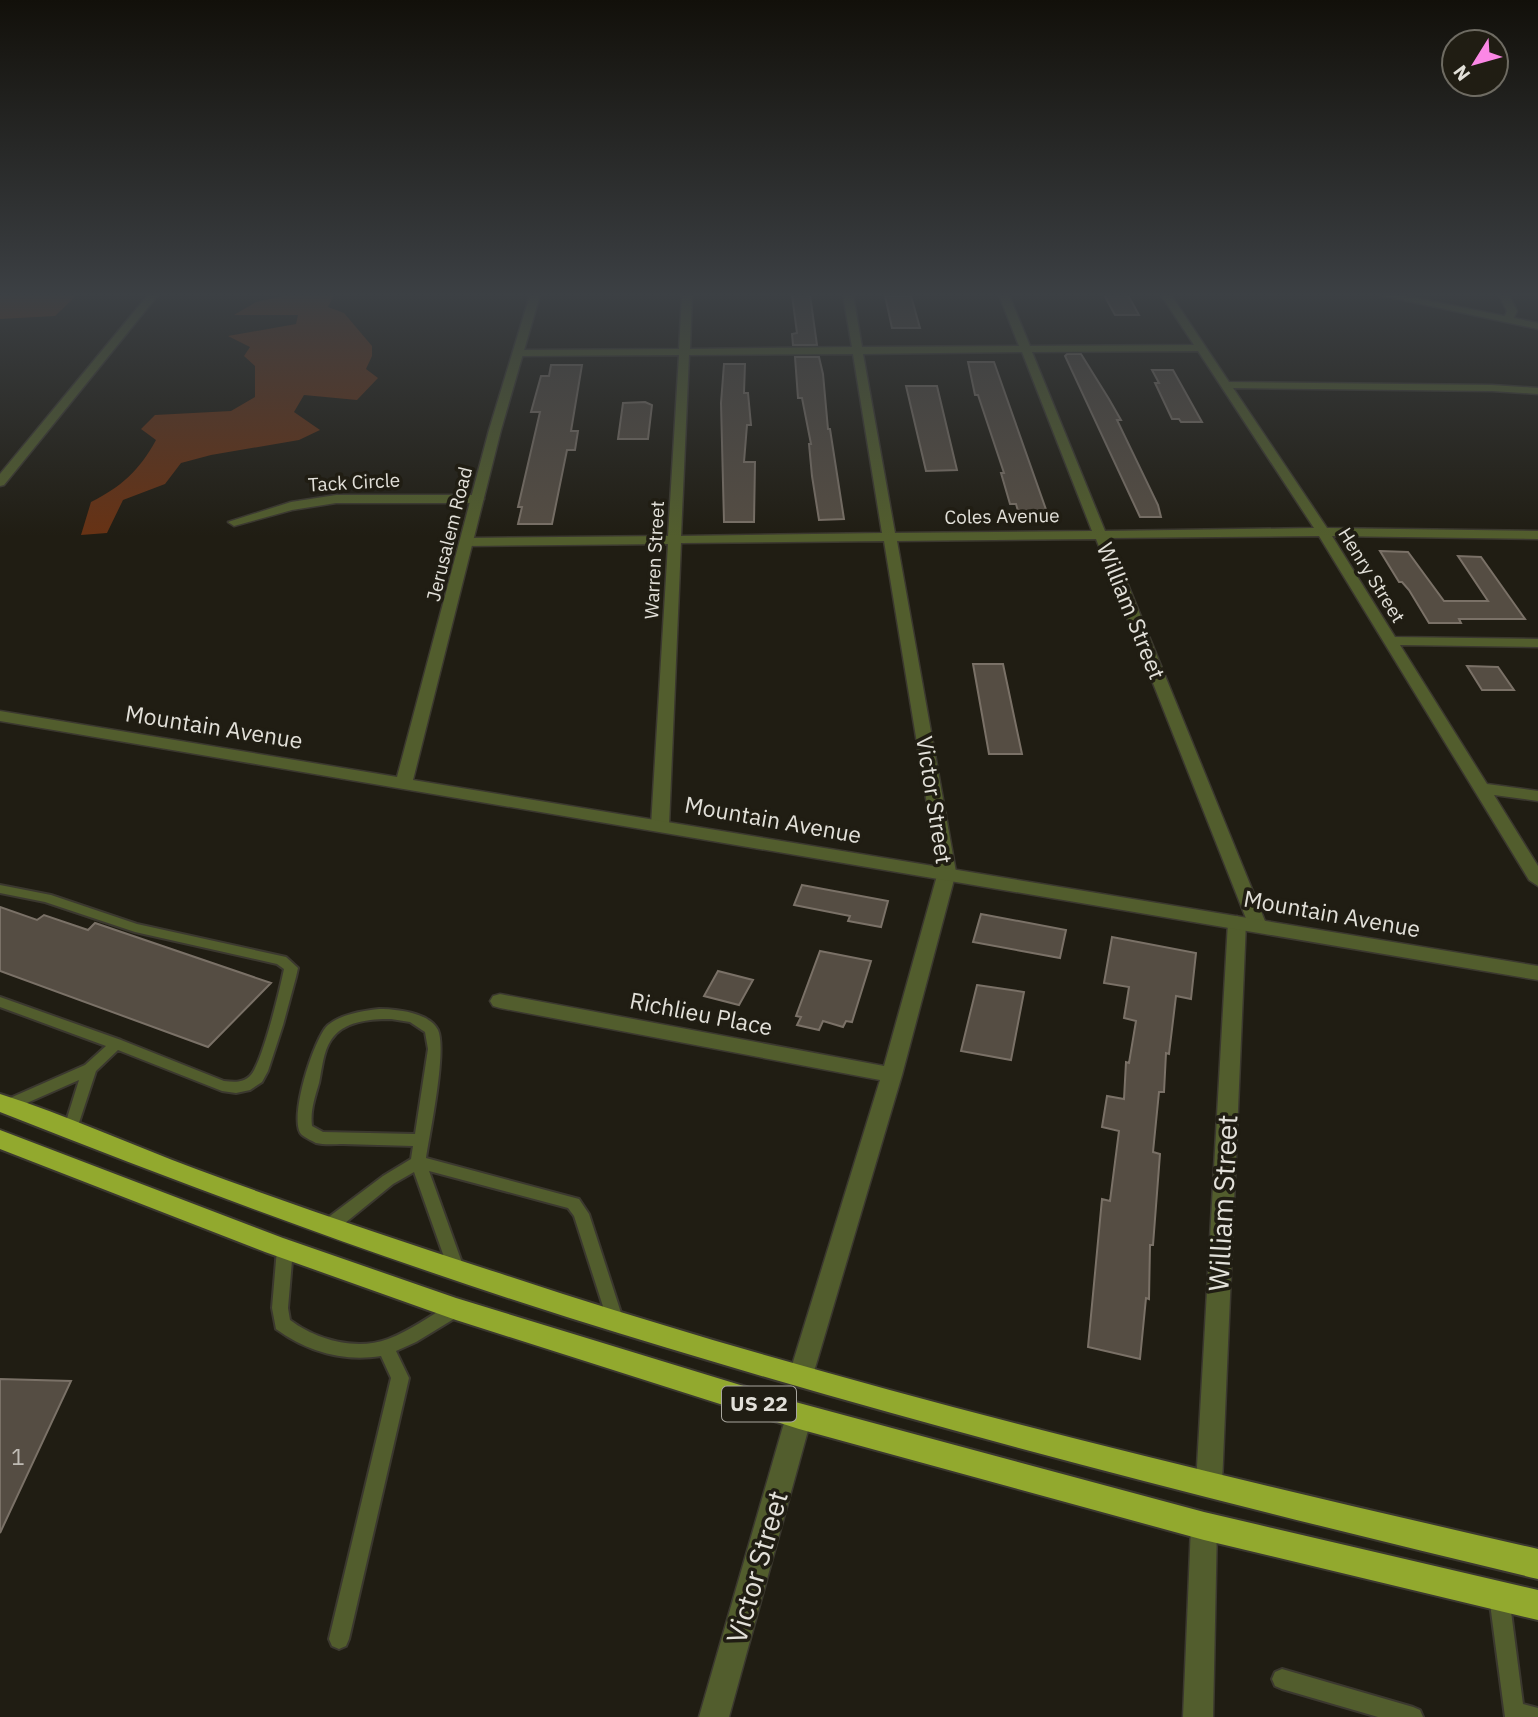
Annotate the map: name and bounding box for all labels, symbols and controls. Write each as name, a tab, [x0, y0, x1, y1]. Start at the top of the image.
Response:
north arrow	[1440, 28, 1510, 98]
text: N	[1448, 61, 1475, 86]
street label: Jerusalem Road	[421, 464, 477, 604]
street label: Tack Circle	[307, 468, 401, 496]
street label: Warren Street	[639, 500, 669, 620]
street label: Coles Avenue	[944, 503, 1060, 529]
street label: Henry Street	[1333, 523, 1411, 627]
street label: William Street	[1091, 538, 1173, 684]
street label: Mountain Avenue	[123, 697, 305, 755]
street label: Victor Street	[910, 734, 960, 866]
street label: Mountain Avenue	[682, 789, 864, 849]
street label: Mountain Avenue	[1241, 883, 1423, 943]
street label: Richlieu Place	[627, 984, 775, 1042]
street label: William Street	[1199, 1114, 1246, 1292]
road number: US 22	[722, 1386, 796, 1422]
house number: 1	[11, 1441, 25, 1471]
street label: Victor Street	[717, 1486, 796, 1648]

